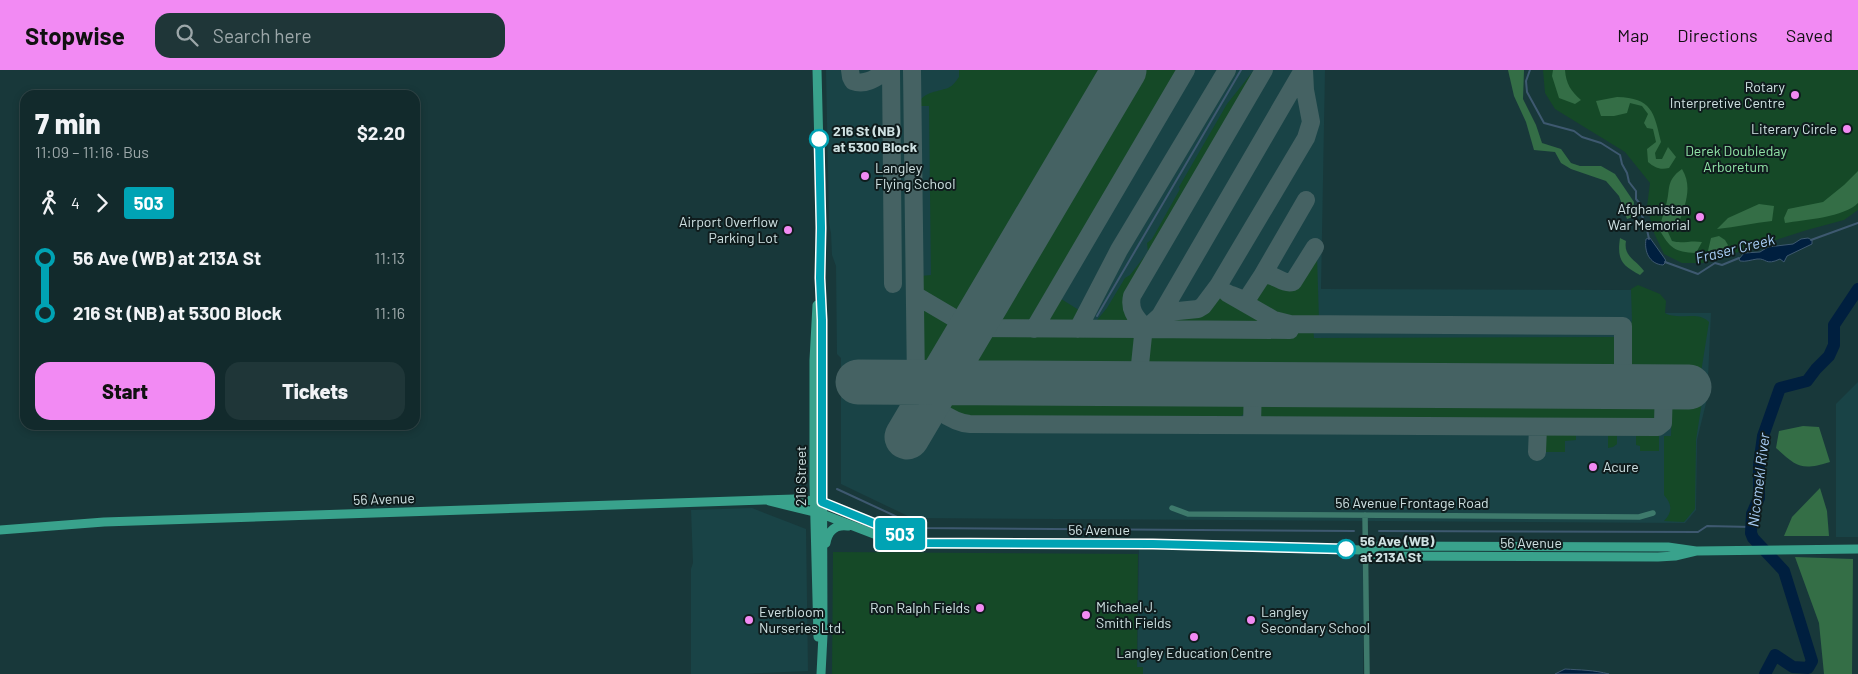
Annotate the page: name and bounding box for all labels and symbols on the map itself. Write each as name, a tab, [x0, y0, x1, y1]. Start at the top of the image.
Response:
place label: Rotary Interpretive Centre	[1670, 78, 1786, 111]
marker: Rotary Interpretive Centre	[1789, 89, 1801, 101]
place label: Literary Circle	[1751, 120, 1837, 137]
place label: 216 St (NB) at 5300 Block	[833, 122, 918, 155]
marker: Literary Circle	[1841, 123, 1853, 135]
marker: 216 St (NB) at 5300 Block	[809, 129, 829, 149]
park label: Derek Doubleday Arboretum	[1685, 142, 1787, 175]
place label: Langley Flying School	[875, 159, 955, 192]
marker: Langley Flying School	[859, 170, 871, 182]
place label: Afghanistan War Memorial	[1608, 200, 1690, 233]
marker: Afghanistan War Memorial	[1694, 211, 1706, 223]
place label: Airport Overflow Parking Lot	[679, 213, 778, 246]
marker: Airport Overflow Parking Lot	[782, 224, 794, 236]
water label: Fraser Creek	[1693, 229, 1777, 267]
water label: Nicomekl River	[1743, 431, 1773, 528]
street label: 216 Street	[792, 446, 809, 506]
place label: Acure	[1603, 458, 1639, 475]
marker: Acure	[1587, 461, 1599, 473]
street label: 56 Avenue	[353, 489, 415, 508]
street label: 56 Avenue Frontage Road	[1335, 494, 1489, 511]
line badge: 503	[871, 518, 929, 550]
street label: 56 Avenue	[1068, 521, 1130, 538]
place label: 56 Ave (WB) at 213A St	[1360, 532, 1435, 565]
street label: 56 Avenue	[1500, 534, 1562, 551]
marker: 56 Ave (WB) at 213A St	[1336, 539, 1356, 559]
place label: Michael J. Smith Fields	[1096, 598, 1172, 631]
place label: Ron Ralph Fields	[870, 599, 970, 616]
marker: Ron Ralph Fields	[974, 602, 986, 614]
place label: Everbloom Nurseries Ltd.	[759, 603, 845, 636]
place label: Langley Secondary School	[1261, 603, 1370, 636]
marker: Michael J. Smith Fields	[1080, 609, 1092, 621]
marker: Everbloom Nurseries Ltd.	[743, 614, 755, 626]
marker: Langley Secondary School	[1245, 614, 1257, 626]
marker: Langley Education Centre	[1188, 631, 1200, 643]
place label: Langley Education Centre	[1116, 644, 1272, 661]

